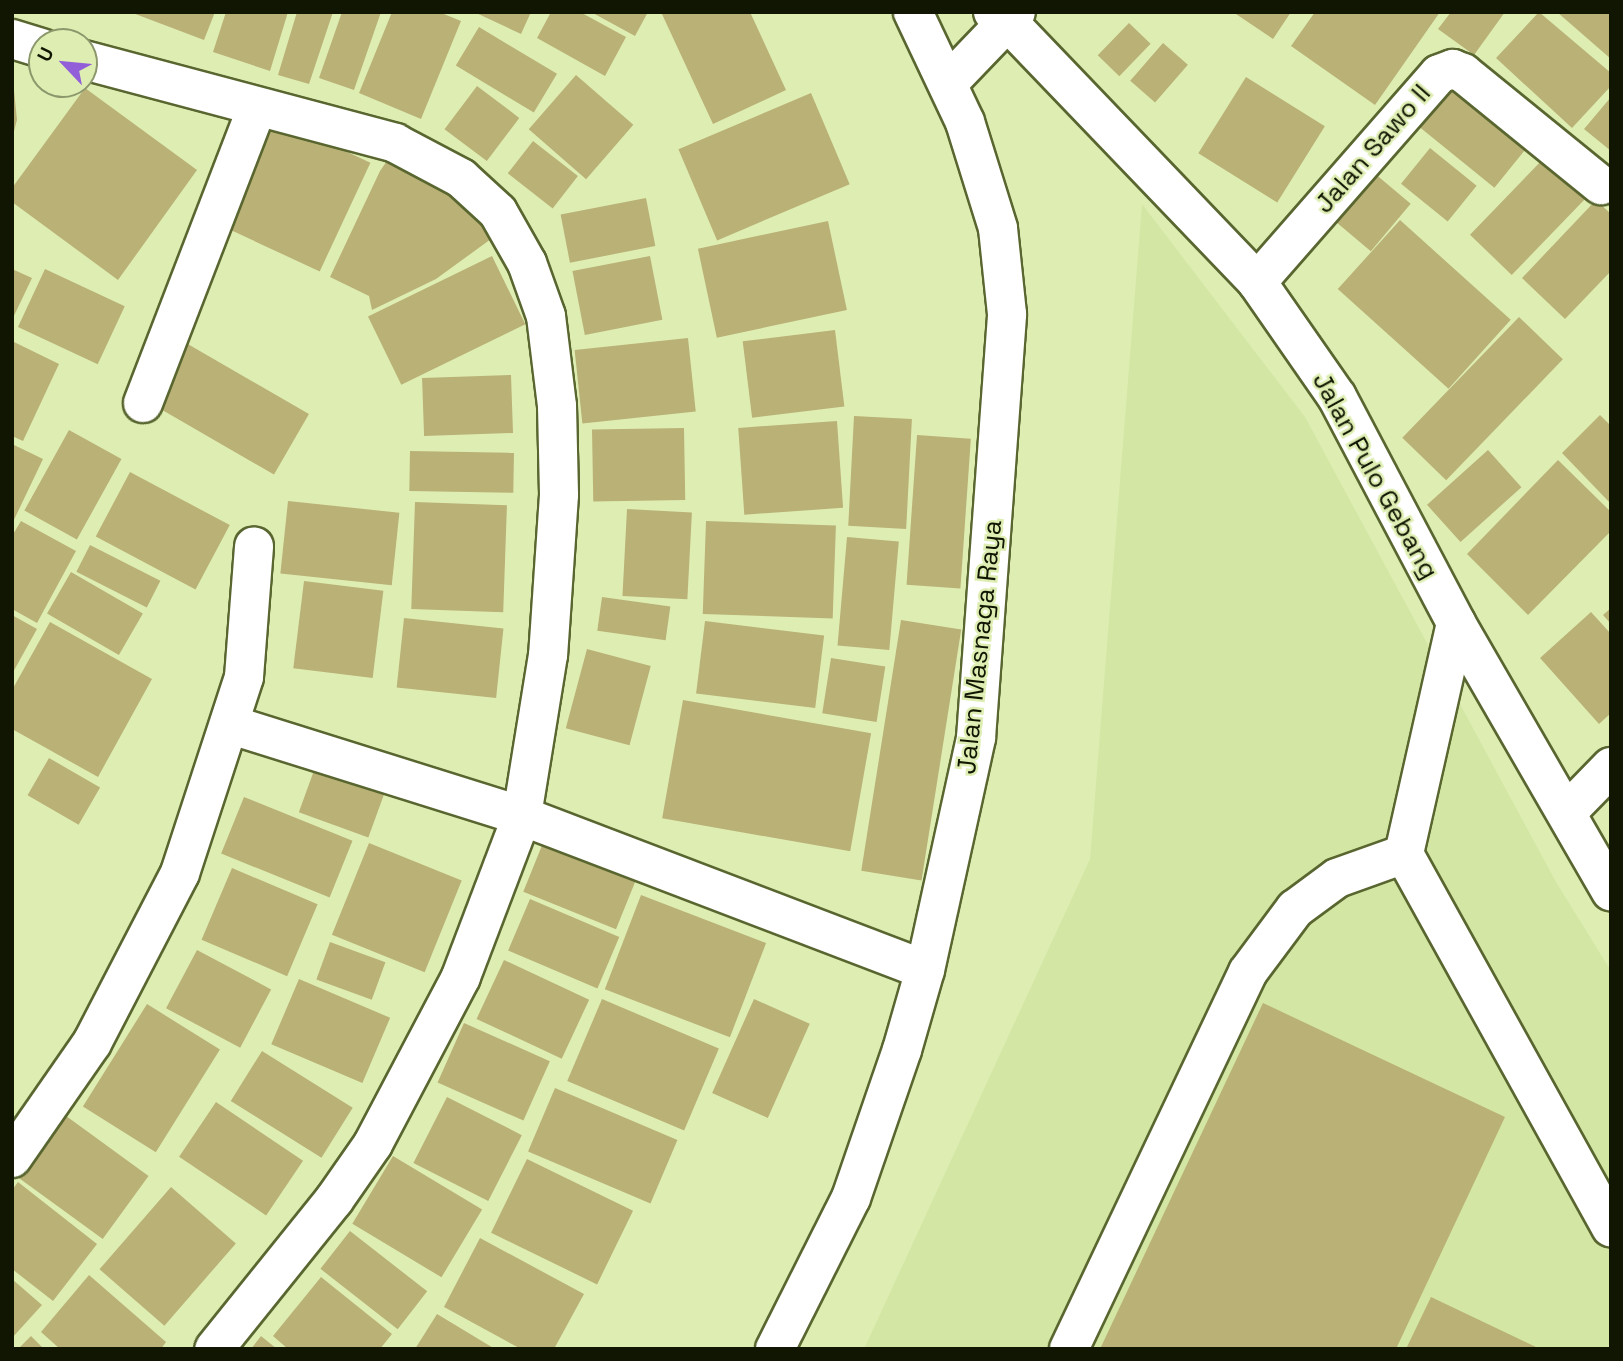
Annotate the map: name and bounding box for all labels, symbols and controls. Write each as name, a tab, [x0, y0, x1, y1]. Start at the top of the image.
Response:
north arrow	[28, 28, 98, 98]
text: U	[31, 43, 60, 66]
street label: Jalan Sawo II	[1309, 78, 1437, 220]
street label: Jalan Pulo Gebang	[1305, 367, 1445, 585]
street label: Jalan Masnaga Raya	[951, 518, 1009, 776]

